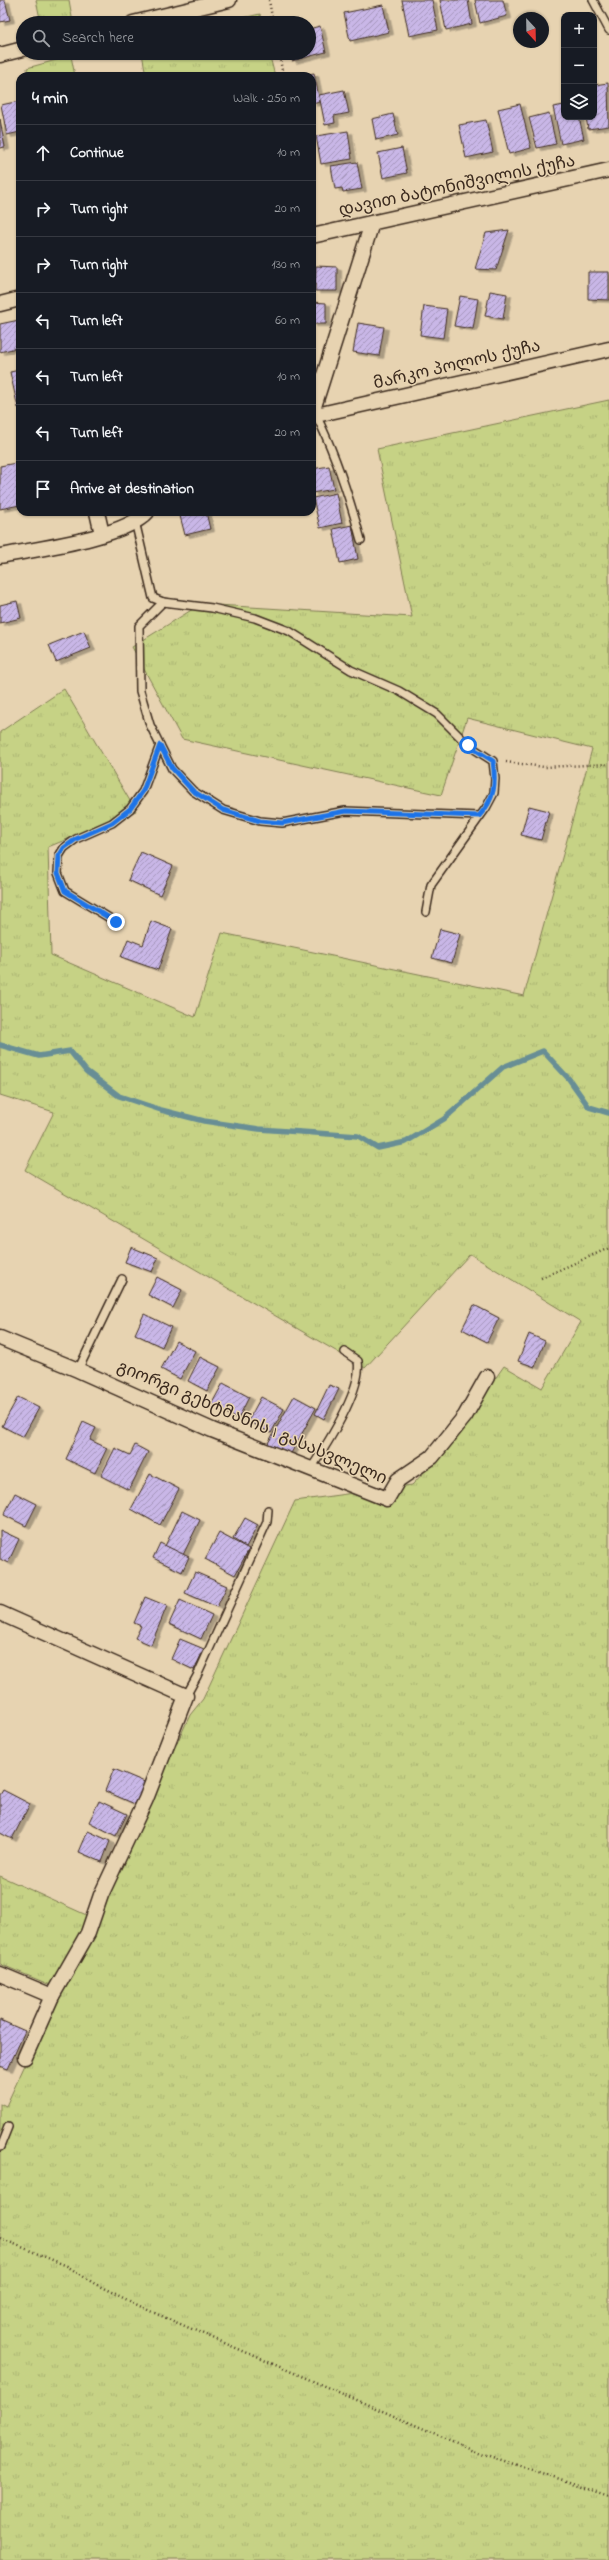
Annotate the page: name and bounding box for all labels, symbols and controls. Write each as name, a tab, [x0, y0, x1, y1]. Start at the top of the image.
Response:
north arrow	[513, 12, 549, 48]
map controls	[561, 12, 597, 120]
button: +	[561, 12, 597, 48]
search box	[16, 16, 316, 60]
icon: search	[30, 27, 52, 49]
text: Search here	[62, 27, 134, 49]
button: −	[561, 48, 597, 84]
button: layers	[561, 84, 597, 120]
text: 4 min	[32, 86, 68, 111]
text: Walk · 250 m	[233, 89, 300, 108]
icon: ahead	[32, 142, 54, 164]
text: Continue	[70, 142, 124, 164]
text: 10 m	[277, 143, 300, 162]
street label: დავით ბატონიშვილის ქუჩა	[337, 149, 577, 223]
icon: right	[32, 198, 54, 220]
text: Turn right	[70, 198, 128, 220]
text: 20 m	[275, 199, 300, 218]
icon: right	[32, 254, 54, 276]
text: Turn right	[70, 254, 128, 276]
text: 130 m	[272, 255, 300, 274]
icon: left	[32, 310, 54, 332]
text: Turn left	[70, 310, 123, 332]
text: 60 m	[275, 311, 300, 330]
street label: მარკო პოლოს ქუჩა	[371, 334, 543, 396]
icon: left	[32, 366, 54, 388]
text: Turn left	[70, 366, 123, 388]
text: 10 m	[277, 367, 300, 386]
icon: left	[32, 422, 54, 444]
text: Turn left	[70, 422, 123, 444]
text: 20 m	[275, 423, 300, 442]
icon: arrive	[32, 478, 54, 500]
text: Arrive at destination	[70, 478, 194, 500]
route start	[459, 736, 477, 754]
route end	[107, 913, 125, 931]
street label: გიორგი გეხტმანის I გასასვლელი	[113, 1355, 391, 1491]

